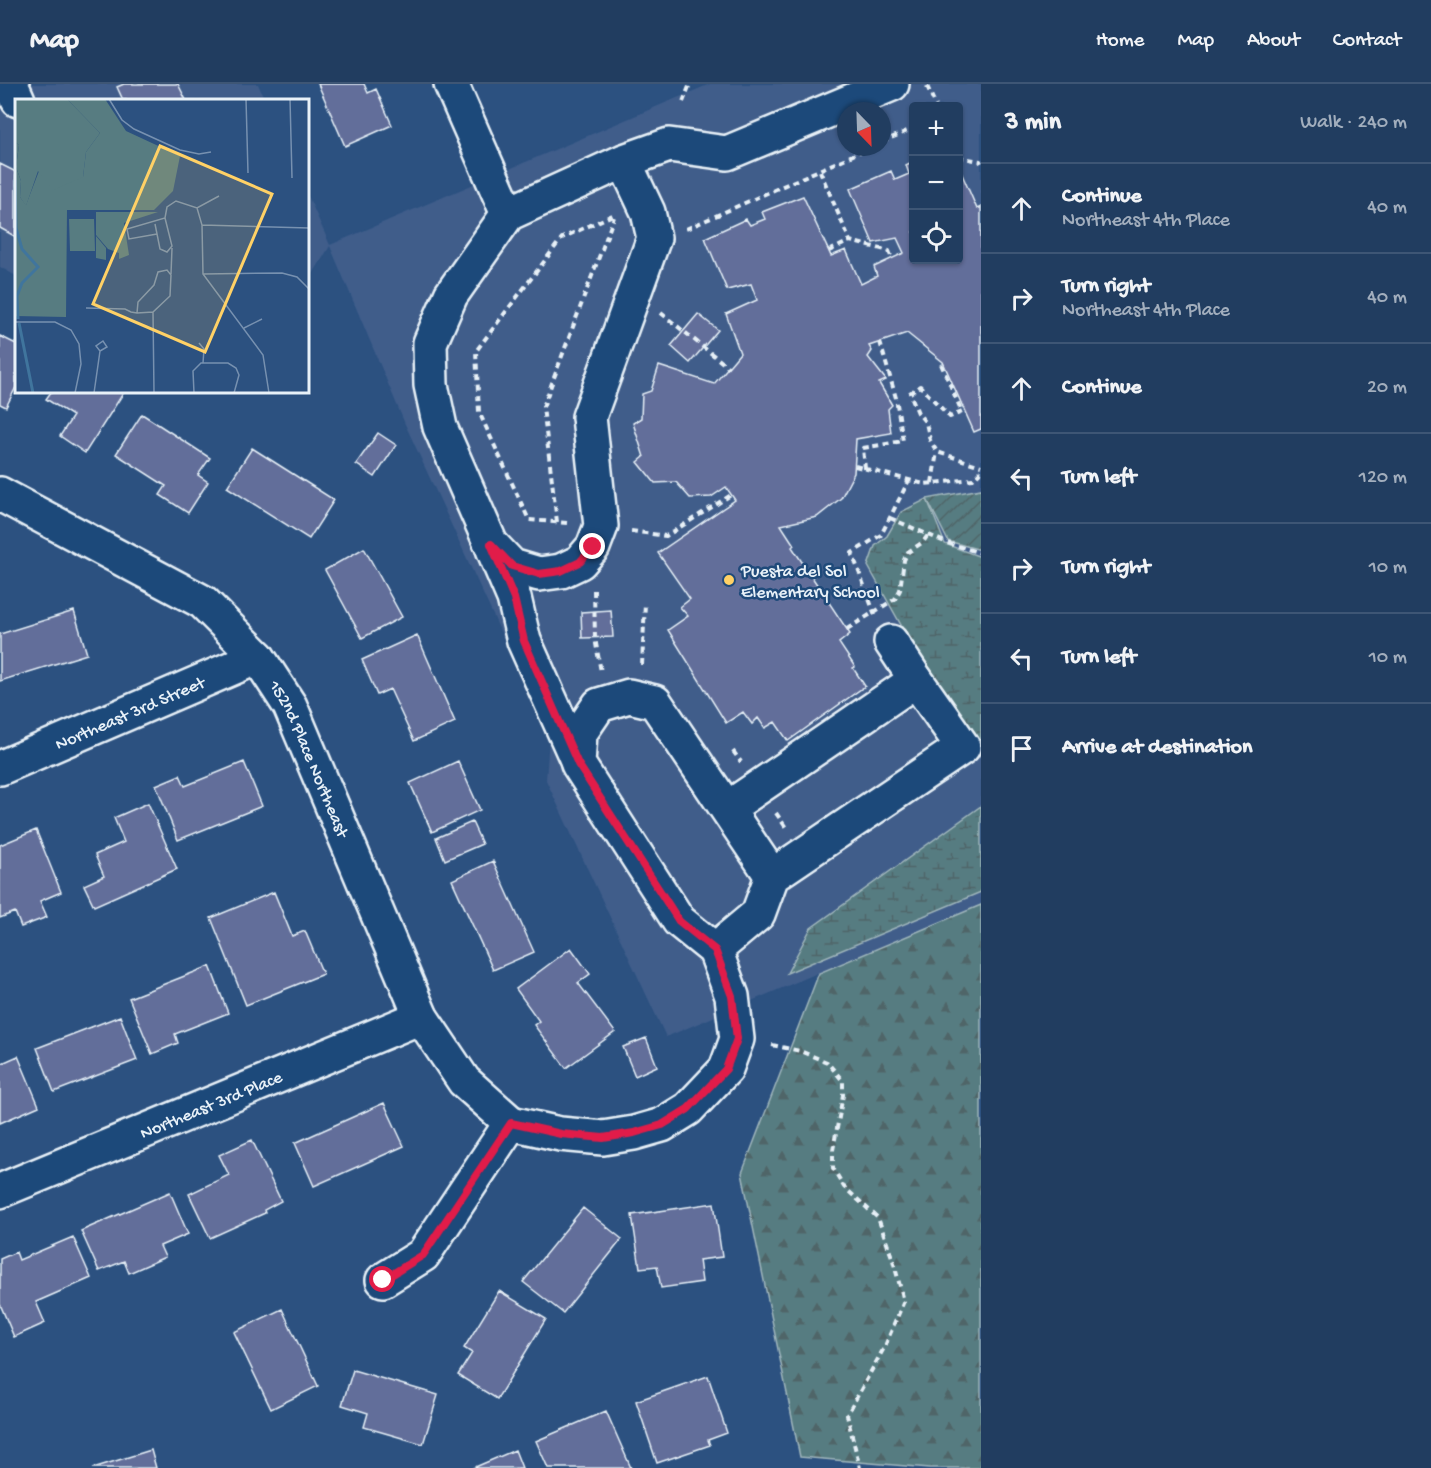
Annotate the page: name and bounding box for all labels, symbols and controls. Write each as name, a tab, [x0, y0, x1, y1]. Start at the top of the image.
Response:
text: Map	[30, 25, 79, 58]
text: Home	[1096, 29, 1144, 54]
text: Map	[1177, 29, 1214, 54]
text: About	[1247, 29, 1300, 54]
text: Contact	[1333, 29, 1401, 54]
inset map	[15, 99, 309, 393]
north arrow	[837, 102, 891, 156]
map controls	[909, 102, 963, 264]
button: +	[909, 102, 963, 156]
text: 3 min	[1005, 108, 1061, 139]
text: Walk · 240 m	[1300, 112, 1407, 135]
button: −	[909, 156, 963, 210]
text: Continue	[1062, 184, 1142, 210]
icon: ahead	[1005, 192, 1038, 225]
text: 40 m	[1367, 197, 1407, 220]
button: locate	[909, 210, 963, 264]
text: Northeast 4th Place	[1062, 210, 1230, 233]
text: Turn right	[1062, 274, 1150, 300]
icon: right	[1005, 282, 1038, 315]
text: 40 m	[1367, 287, 1407, 310]
text: Northeast 4th Place	[1062, 300, 1230, 323]
icon: ahead	[1005, 372, 1038, 405]
text: Continue	[1062, 375, 1142, 401]
text: 20 m	[1367, 377, 1407, 400]
icon: left	[1005, 462, 1038, 495]
text: Turn left	[1062, 465, 1136, 491]
text: 120 m	[1359, 467, 1407, 490]
route end	[579, 533, 605, 559]
icon: right	[1005, 552, 1038, 585]
text: Turn right	[1062, 555, 1150, 581]
text: 10 m	[1369, 557, 1407, 580]
place label: Puesta del Sol Elementary School	[740, 562, 880, 604]
marker: Puesta del Sol Elementary School	[722, 573, 736, 587]
icon: left	[1005, 642, 1038, 675]
text: Turn left	[1062, 645, 1136, 671]
text: 10 m	[1369, 647, 1407, 670]
street label: Northeast 3rd Street	[53, 673, 210, 756]
street label: 152nd Place Northeast	[262, 676, 353, 842]
icon: arrive	[1005, 732, 1038, 765]
text: Arrive at destination	[1062, 735, 1252, 761]
street label: Northeast 3rd Place	[137, 1067, 287, 1145]
route start	[369, 1266, 395, 1292]

